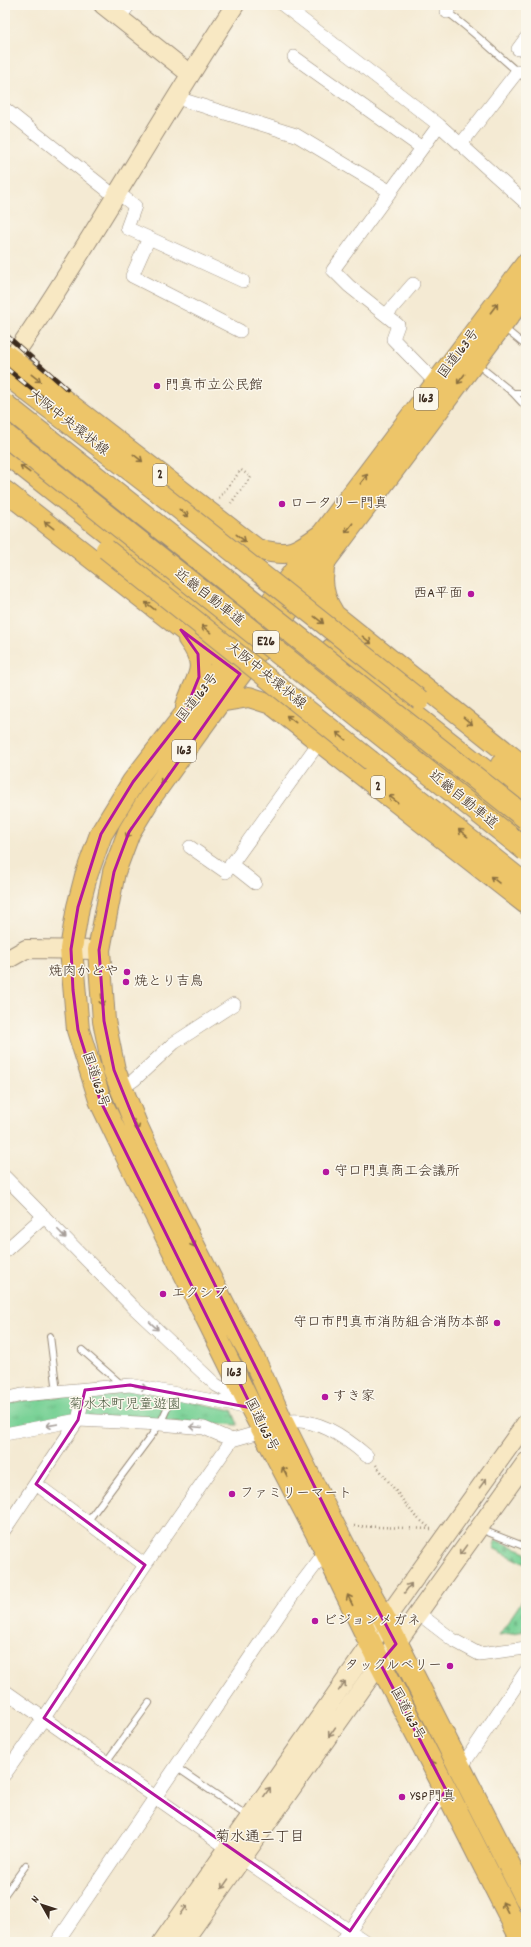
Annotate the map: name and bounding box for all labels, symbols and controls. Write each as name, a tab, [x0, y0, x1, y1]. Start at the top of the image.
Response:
one-way arrow	[489, 303, 498, 314]
street label: 国道163号	[434, 325, 484, 383]
one-way arrow	[30, 374, 41, 382]
one-way arrow	[456, 374, 465, 385]
place label: 門真市立公民館	[165, 376, 263, 396]
marker: 門真市立公民館	[152, 381, 162, 391]
street label: 大阪中央環状線	[23, 385, 113, 461]
road number: 163	[414, 388, 438, 410]
one-way arrow	[133, 454, 144, 462]
one-way arrow	[20, 464, 31, 473]
road number: 2	[153, 464, 167, 486]
one-way arrow	[360, 473, 369, 484]
place label: ロータリー門真	[290, 494, 388, 514]
marker: ロータリー門真	[277, 499, 287, 509]
one-way arrow	[179, 509, 190, 517]
one-way arrow	[43, 521, 54, 530]
one-way arrow	[344, 522, 353, 533]
one-way arrow	[235, 534, 246, 542]
street label: 近畿自動車道	[170, 564, 248, 632]
place label: 西A平面	[413, 584, 463, 604]
marker: 西A平面	[466, 589, 476, 599]
one-way arrow	[145, 602, 156, 610]
one-way arrow	[314, 615, 324, 624]
one-way arrow	[201, 625, 212, 633]
road number: E26	[253, 631, 279, 653]
one-way arrow	[361, 636, 372, 644]
street label: 大阪中央環状線	[222, 637, 310, 715]
street label: 国道163号	[172, 669, 224, 727]
one-way arrow	[286, 715, 297, 723]
one-way arrow	[463, 717, 474, 726]
one-way arrow	[335, 732, 346, 741]
road number: 163	[172, 740, 196, 762]
street label: 近畿自動車道	[424, 766, 502, 834]
one-way arrow	[160, 773, 168, 784]
road number: 2	[371, 776, 385, 798]
one-way arrow	[388, 795, 399, 804]
one-way arrow	[125, 826, 132, 838]
one-way arrow	[457, 829, 468, 838]
one-way arrow	[490, 876, 501, 884]
place label: 焼肉かどや	[48, 962, 119, 982]
marker: 焼肉かどや	[122, 967, 132, 977]
place label: 焼とり吉鳥	[134, 972, 204, 992]
marker: 焼とり吉鳥	[121, 977, 131, 987]
one-way arrow	[98, 993, 105, 1006]
street label: 国道163号	[76, 1049, 114, 1111]
one-way arrow	[133, 1118, 140, 1130]
place label: 守口門真商工会議所	[334, 1162, 460, 1182]
marker: 守口門真商工会議所	[321, 1167, 331, 1177]
one-way arrow	[57, 1229, 67, 1239]
one-way arrow	[189, 1236, 196, 1248]
place label: エクシブ	[171, 1284, 227, 1304]
marker: エクシブ	[158, 1289, 168, 1299]
place label: 守口市門真市消防組合消防本部	[293, 1313, 489, 1333]
marker: 守口市門真市消防組合消防本部	[492, 1318, 502, 1328]
one-way arrow	[148, 1322, 159, 1331]
road number: 163	[222, 1362, 246, 1384]
one-way arrow	[134, 1383, 147, 1391]
place label: すき家	[333, 1387, 375, 1407]
marker: すき家	[320, 1392, 330, 1402]
park label: 菊水本町児童遊園	[69, 1395, 181, 1415]
street label: 国道163号	[239, 1395, 283, 1455]
one-way arrow	[46, 1421, 59, 1429]
one-way arrow	[190, 1423, 203, 1430]
one-way arrow	[281, 1466, 288, 1478]
one-way arrow	[479, 1477, 487, 1488]
place label: ファミリーマート	[240, 1484, 352, 1504]
marker: ファミリーマート	[227, 1489, 237, 1499]
one-way arrow	[459, 1544, 467, 1555]
one-way arrow	[404, 1583, 412, 1594]
one-way arrow	[346, 1594, 353, 1606]
place label: ビジョンメガネ	[323, 1611, 421, 1631]
marker: ビジョンメガネ	[310, 1616, 320, 1626]
place label: タックルベリー	[345, 1656, 442, 1676]
marker: タックルベリー	[445, 1661, 455, 1671]
one-way arrow	[338, 1680, 346, 1691]
street label: 国道163号	[385, 1684, 429, 1744]
one-way arrow	[328, 1726, 336, 1737]
one-way arrow	[430, 1760, 437, 1772]
one-way arrow	[263, 1787, 271, 1798]
place label: YSP門真	[410, 1787, 456, 1807]
marker: YSP門真	[397, 1792, 407, 1802]
district label: 菊水通二丁目	[215, 1827, 305, 1849]
one-way arrow	[221, 1878, 229, 1889]
north arrow	[22, 1885, 62, 1925]
text: N	[28, 1892, 44, 1907]
one-way arrow	[501, 1901, 508, 1913]
one-way arrow	[180, 1905, 188, 1916]

